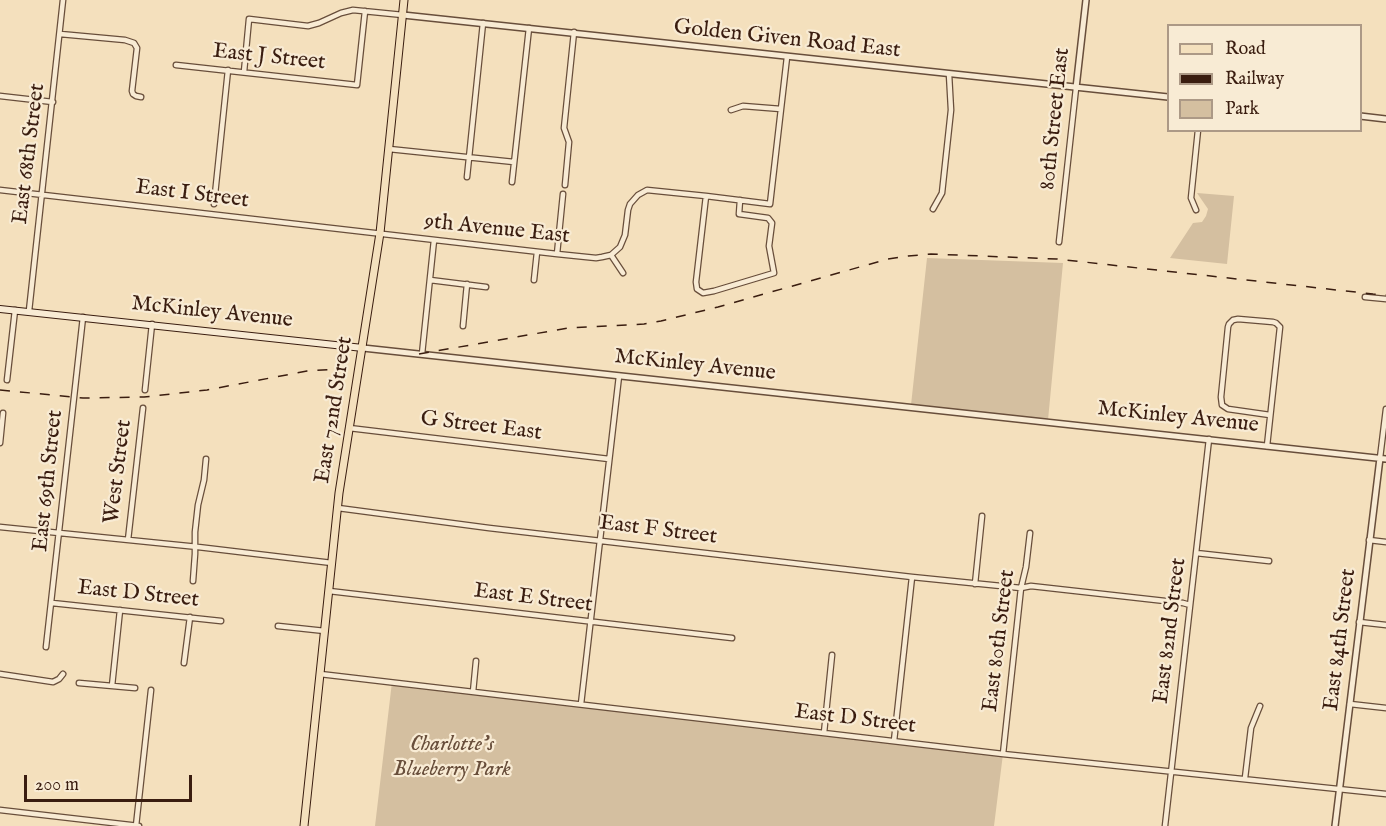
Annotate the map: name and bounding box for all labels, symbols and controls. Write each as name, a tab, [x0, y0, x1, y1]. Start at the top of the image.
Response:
street label: Golden Given Road East	[672, 15, 902, 65]
legend	[1167, 24, 1362, 132]
text: Road	[1225, 38, 1266, 61]
street label: East J Street	[211, 39, 327, 77]
street label: 80th Street East	[1035, 47, 1077, 191]
text: Railway	[1225, 68, 1284, 91]
street label: East 68th Street	[8, 82, 52, 226]
text: Park	[1225, 98, 1259, 121]
street label: East I Street	[134, 175, 250, 215]
street label: 9th Avenue East	[423, 209, 571, 251]
street label: McKinley Avenue	[130, 291, 294, 335]
street label: East 72nd Street	[310, 335, 360, 485]
street label: McKinley Avenue	[613, 344, 777, 388]
street label: McKinley Avenue	[1096, 396, 1260, 440]
street label: G Street East	[419, 406, 543, 448]
street label: East 69th Street	[28, 409, 70, 553]
street label: West Street	[100, 418, 138, 526]
street label: East F Street	[598, 511, 718, 551]
street label: East 82nd Street	[1149, 557, 1193, 705]
street label: East 84th Street	[1319, 567, 1363, 713]
street label: East 80th Street	[978, 568, 1022, 714]
street label: East D Street	[76, 575, 200, 615]
street label: East E Street	[472, 579, 594, 619]
street label: East D Street	[793, 699, 917, 741]
park label: Charlotte's Blueberry Park	[393, 732, 511, 784]
scale bar	[27, 763, 195, 801]
text: 200 m	[35, 774, 79, 797]

